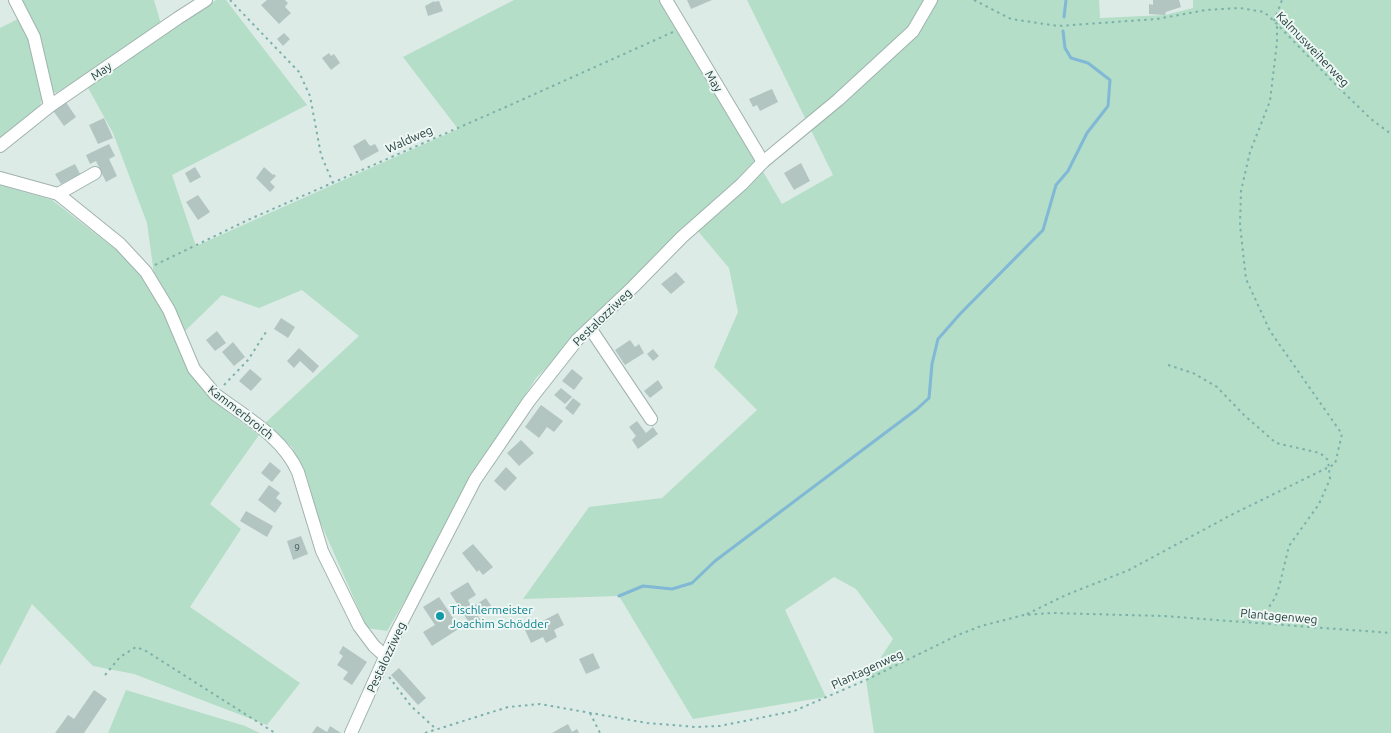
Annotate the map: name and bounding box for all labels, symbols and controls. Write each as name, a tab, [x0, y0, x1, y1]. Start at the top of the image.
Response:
street label: Kalmusweiherweg	[1274, 9, 1352, 89]
street label: May	[88, 59, 114, 83]
street label: May	[703, 68, 725, 94]
street label: Waldweg	[384, 123, 434, 155]
street label: Pestalozziweg	[570, 286, 634, 348]
street label: Kammerbroich	[206, 382, 276, 442]
house number: 9	[294, 542, 300, 553]
place label: Tischlermeister Joachim Schödder	[450, 603, 549, 630]
street label: Plantagenweg	[1240, 606, 1318, 626]
marker: Tischlermeister Joachim Schödder	[434, 610, 446, 622]
street label: Pestalozziweg	[364, 620, 408, 694]
street label: Plantagenweg	[829, 647, 905, 691]

